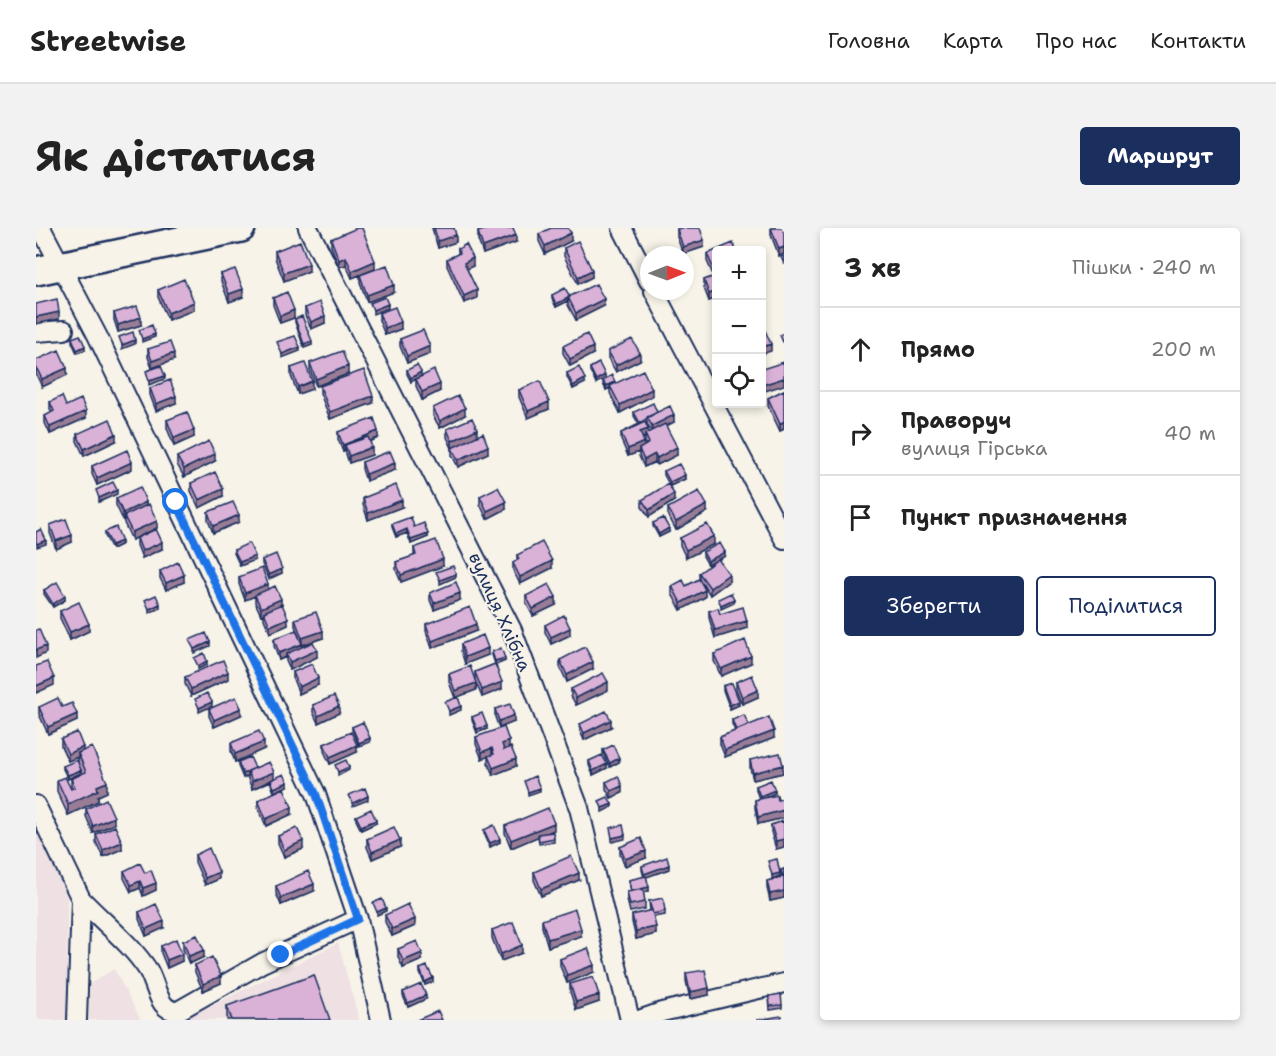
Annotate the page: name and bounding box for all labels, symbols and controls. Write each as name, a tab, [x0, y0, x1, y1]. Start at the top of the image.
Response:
text: Streetwise	[30, 22, 186, 60]
text: Головна	[828, 27, 910, 55]
text: Карта	[943, 27, 1003, 55]
text: Про нас	[1036, 27, 1117, 55]
text: Контакти	[1150, 27, 1246, 55]
button: Маршрут	[1080, 127, 1240, 185]
text: Як дістатися	[36, 128, 316, 184]
north arrow	[640, 246, 694, 300]
map controls	[712, 246, 766, 408]
button: +	[712, 246, 766, 300]
text: 3 хв	[844, 250, 901, 285]
text: Пішки · 240 m	[1072, 254, 1216, 280]
button: −	[712, 300, 766, 354]
icon: ahead	[844, 333, 877, 366]
text: Прямо	[901, 335, 975, 364]
text: 200 m	[1151, 336, 1216, 362]
button: locate	[712, 354, 766, 408]
text: Праворуч	[901, 406, 1011, 435]
icon: right	[844, 417, 877, 450]
text: 40 m	[1164, 420, 1216, 446]
text: вулиця Гірська	[901, 435, 1047, 461]
route start	[162, 488, 188, 514]
icon: arrive	[844, 501, 877, 534]
text: Пункт призначення	[901, 503, 1128, 532]
street label: вулиця Хлібна	[463, 549, 537, 675]
button: Зберегти	[844, 576, 1024, 636]
button: Поділитися	[1036, 576, 1216, 636]
route end	[267, 941, 293, 967]

